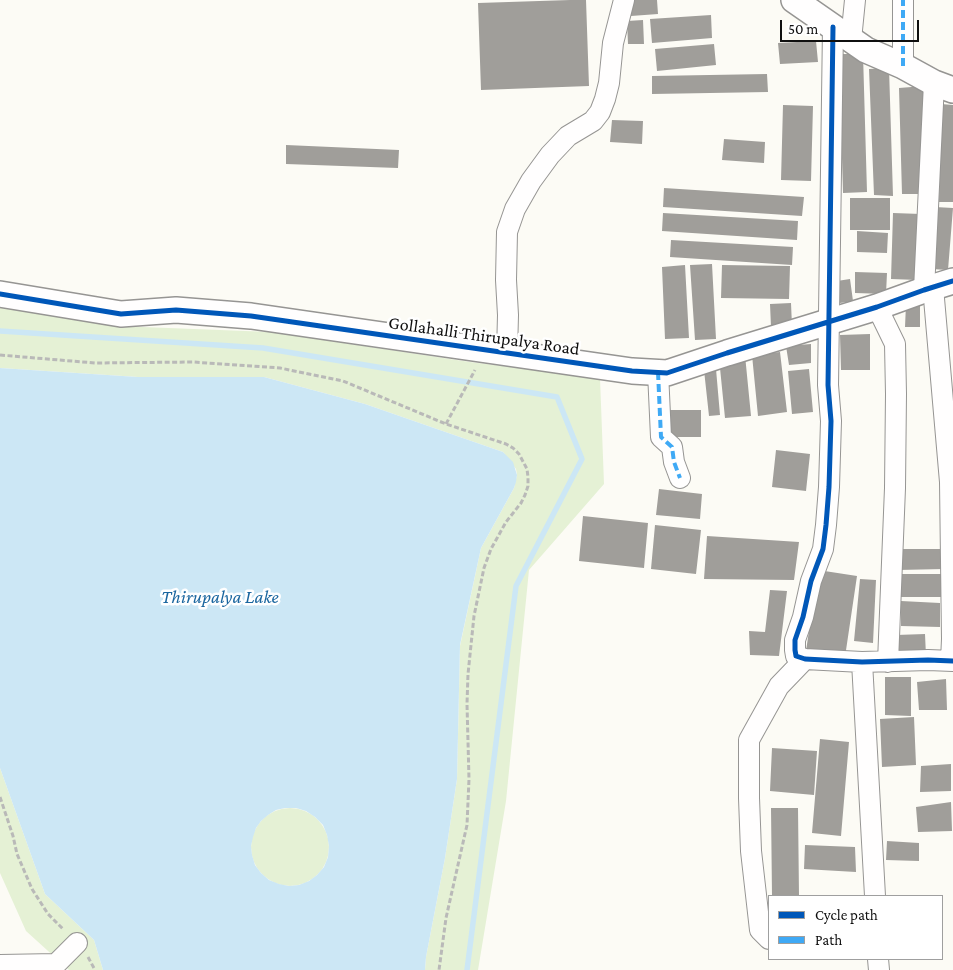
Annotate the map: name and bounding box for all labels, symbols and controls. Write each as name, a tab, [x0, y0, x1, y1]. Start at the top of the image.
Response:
scale bar	[783, 10, 922, 42]
text: 50 m	[788, 21, 818, 37]
street label: Gollahalli Thirupalya Road	[387, 312, 581, 360]
water label: Thirupalya Lake	[161, 586, 279, 608]
legend	[768, 895, 943, 960]
text: Cycle path	[815, 907, 878, 923]
text: Path	[815, 932, 842, 948]

